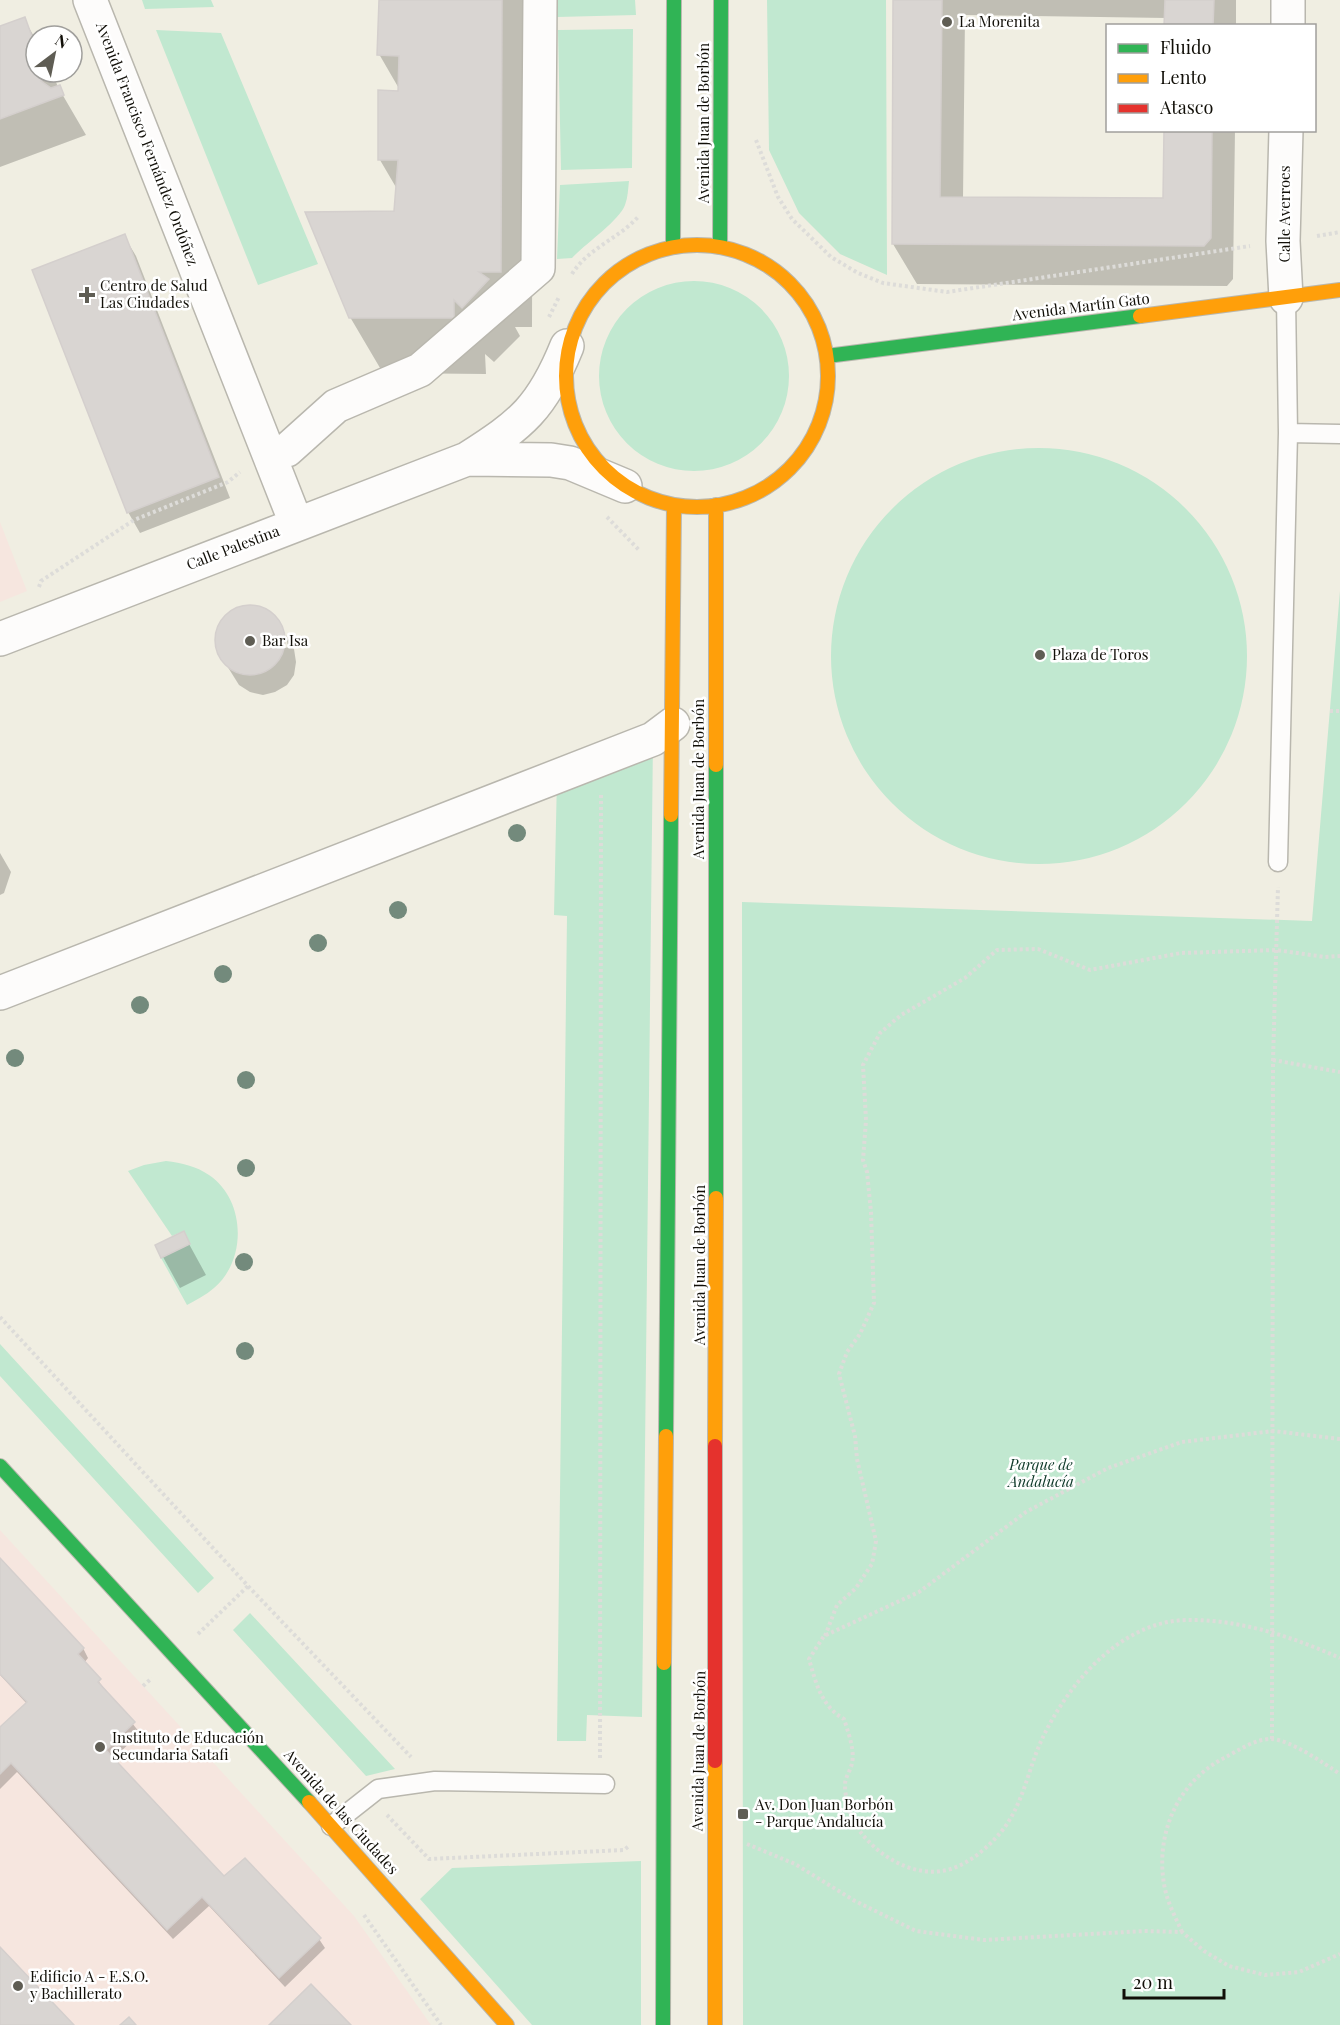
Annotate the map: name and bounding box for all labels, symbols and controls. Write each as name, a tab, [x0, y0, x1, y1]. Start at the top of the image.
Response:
place label: La Morenita	[959, 11, 1040, 31]
marker: La Morenita	[940, 15, 954, 29]
street label: Avenida Francisco Fernández Ordóñez	[92, 18, 204, 268]
north arrow	[24, 24, 84, 84]
legend	[1106, 24, 1316, 132]
text: N	[52, 29, 73, 53]
text: Fluido	[1160, 35, 1211, 59]
street label: Avenida Juan de Borbón	[693, 43, 713, 204]
text: Lento	[1160, 65, 1207, 89]
text: Atasco	[1159, 95, 1213, 119]
street label: Calle Averroes	[1274, 166, 1294, 262]
place label: Centro de Salud Las Ciudades	[100, 275, 208, 312]
marker: Centro de Salud Las Ciudades	[78, 286, 96, 304]
street label: Avenida Martín Gato	[1010, 288, 1151, 324]
street label: Calle Palestina	[183, 520, 283, 574]
place label: Bar Isa	[262, 630, 309, 650]
marker: Bar Isa	[243, 634, 257, 648]
place label: Plaza de Toros	[1052, 644, 1148, 664]
marker: Plaza de Toros	[1033, 648, 1047, 662]
street label: Avenida Juan de Borbón	[688, 699, 708, 860]
street label: Avenida Juan de Borbón	[689, 1185, 709, 1346]
park label: Parque de Andalucía	[1006, 1454, 1074, 1491]
street label: Avenida Juan de Borbón	[687, 1671, 709, 1832]
place label: Instituto de Educación Secundaria Satafi	[112, 1727, 264, 1764]
marker: Instituto de Educación Secundaria Satafi	[93, 1740, 107, 1754]
street label: Avenida de las Ciudades	[280, 1744, 403, 1878]
place label: Av. Don Juan Borbón - Parque Andalucía	[754, 1794, 894, 1831]
marker: Av. Don Juan Borbón - Parque Andalucía	[736, 1807, 750, 1821]
scale bar	[1124, 1962, 1224, 2000]
place label: Edificio A - E.S.O. y Bachillerato	[29, 1966, 148, 2003]
text: 20 m	[1133, 1970, 1173, 1994]
marker: Edificio A - E.S.O. y Bachillerato	[11, 1979, 25, 1993]

